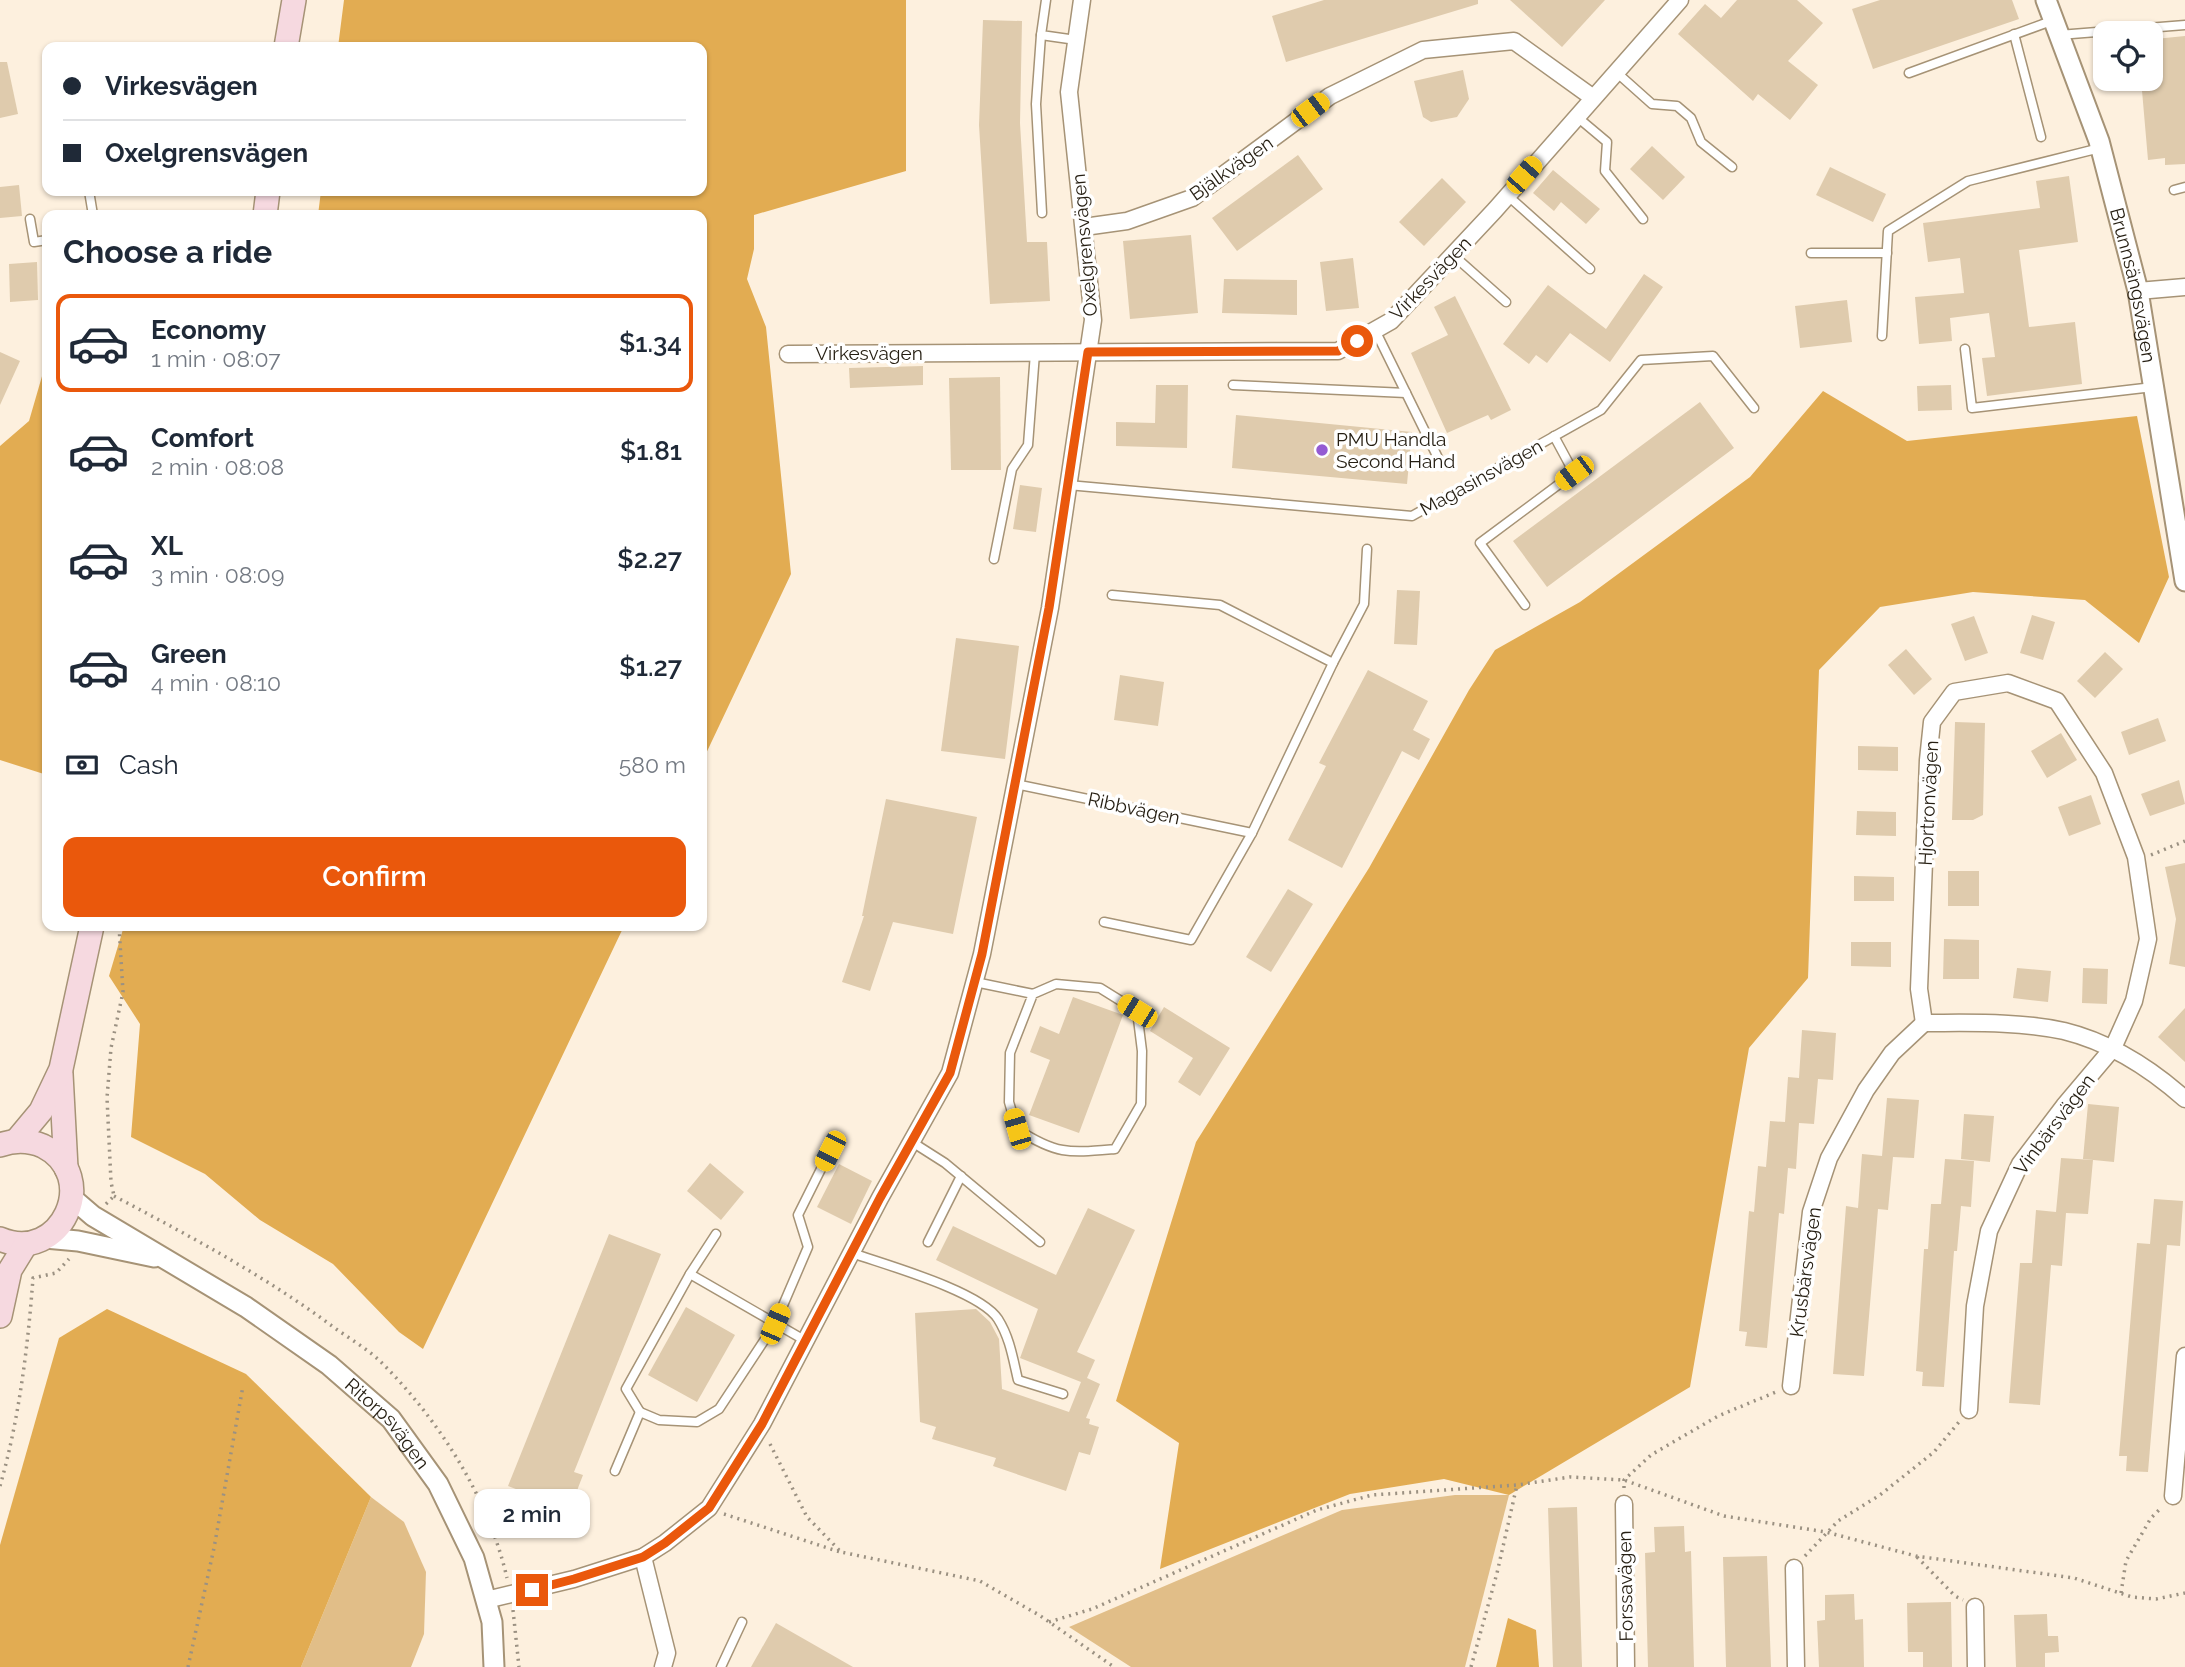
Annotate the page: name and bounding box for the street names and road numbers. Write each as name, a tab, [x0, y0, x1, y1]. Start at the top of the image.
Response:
street label: Bjälkvägen	[1185, 131, 1277, 205]
street label: Oxelgrensvägen	[1067, 173, 1101, 317]
street label: Brunnsängsvägen	[2106, 205, 2160, 364]
street label: Virkesvägen	[1385, 232, 1475, 324]
street label: Virkesvägen	[815, 342, 923, 364]
street label: Magasinsvägen	[1416, 434, 1546, 520]
street label: Hjortronvägen	[1914, 740, 1942, 866]
street label: Ribbvägen	[1086, 787, 1182, 829]
street label: Vinbärsvägen	[2009, 1069, 2099, 1179]
street label: Krusbärsvägen	[1785, 1205, 1825, 1339]
street label: Ritorpsvägen	[341, 1373, 434, 1473]
street label: Forssavägen	[1613, 1530, 1637, 1642]

